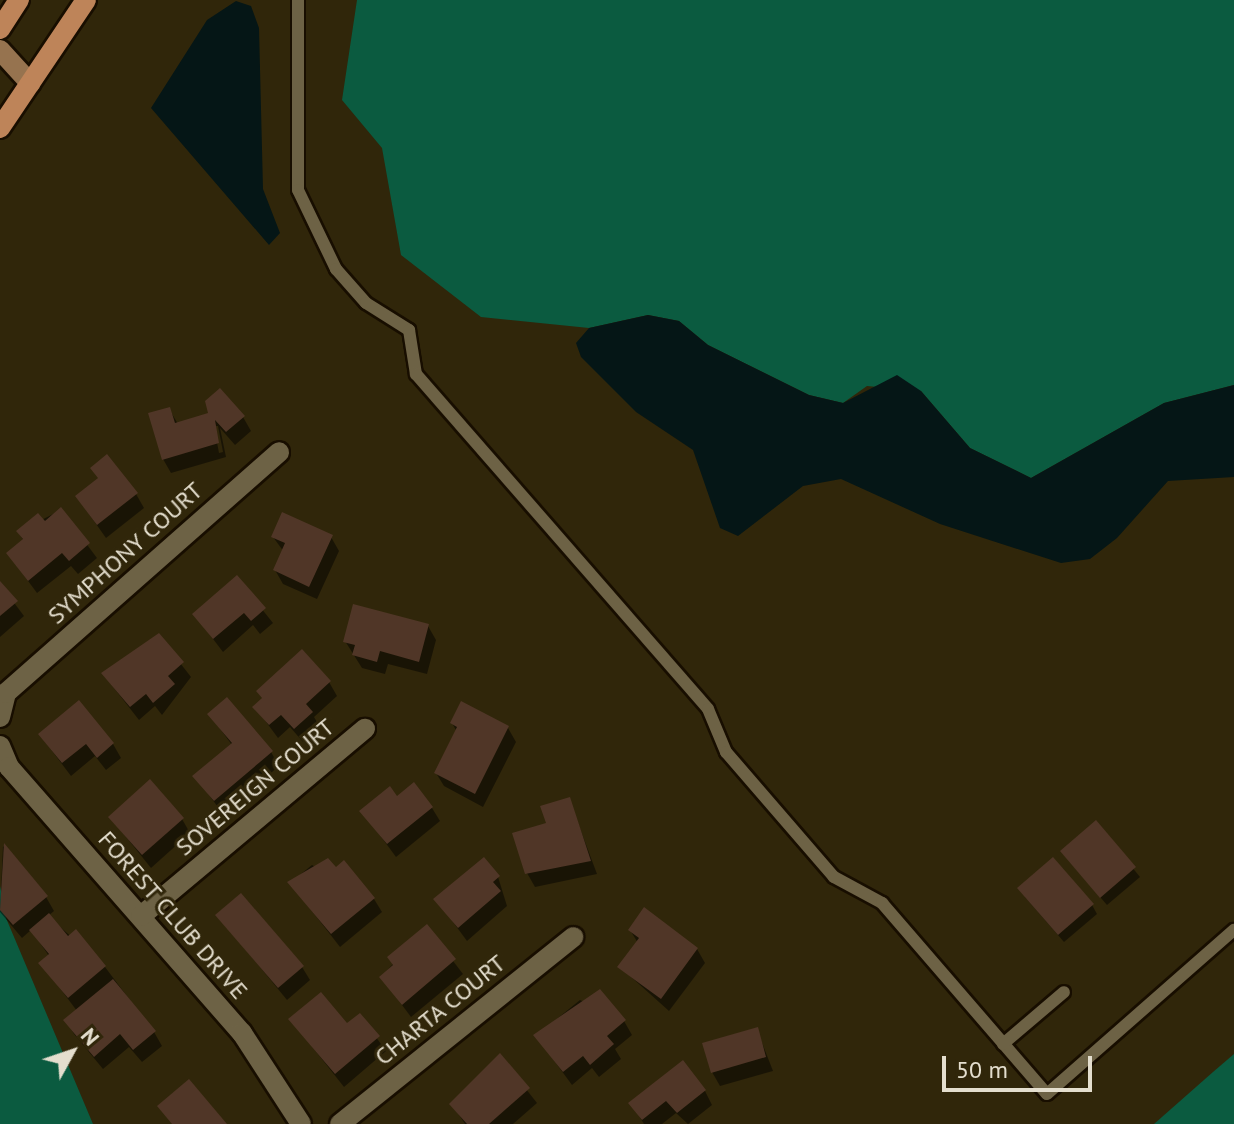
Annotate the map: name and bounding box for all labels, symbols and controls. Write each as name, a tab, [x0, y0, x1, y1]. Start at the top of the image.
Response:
street label: SYMPHONY COURT	[42, 476, 208, 630]
street label: SOVEREIGN COURT	[170, 712, 340, 862]
street label: FOREST CLUB DRIVE	[92, 825, 254, 1005]
street label: CHARTA COURT	[369, 948, 511, 1072]
north arrow	[32, 1012, 112, 1092]
text: N	[75, 1022, 106, 1051]
scale bar	[946, 1040, 1096, 1090]
text: 50 m	[956, 1054, 1008, 1085]

